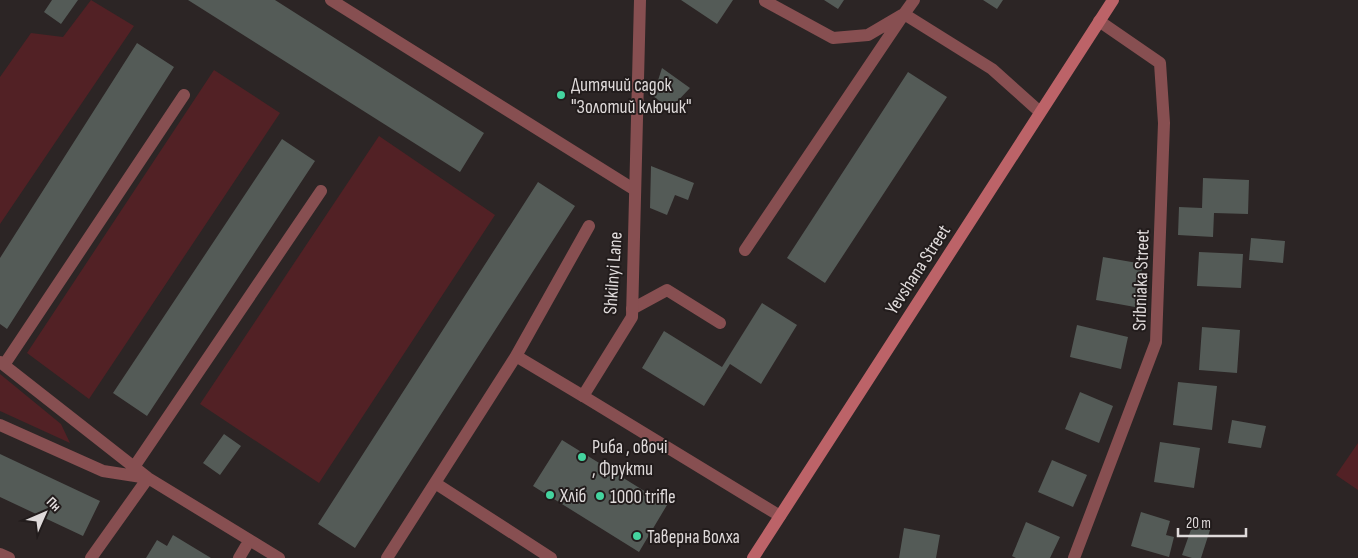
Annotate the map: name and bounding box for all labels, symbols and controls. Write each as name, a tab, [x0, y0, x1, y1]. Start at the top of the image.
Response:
place label: Дитячий садок "Золотий ключик"	[571, 74, 692, 119]
marker: Дитячий садок "Золотий ключик"	[555, 89, 567, 101]
street label: Yevshana Street	[881, 220, 956, 319]
street label: Sribniaka Street	[1128, 229, 1155, 331]
street label: Shkilnyi Lane	[599, 231, 628, 315]
place label: Риба , овочі , Фрукти	[592, 436, 668, 481]
marker: Риба , овочі , Фрукти	[576, 451, 588, 463]
place label: Хліб	[559, 485, 586, 508]
place label: 1000 trifle	[610, 486, 676, 509]
north arrow	[20, 488, 70, 538]
marker: Хліб	[544, 489, 556, 501]
marker: 1000 trifle	[594, 490, 606, 502]
text: Пн	[43, 493, 65, 515]
scale bar	[1178, 506, 1246, 538]
text: 20 m	[1186, 514, 1211, 533]
place label: Таверна Волха	[647, 526, 740, 549]
marker: Таверна Волха	[631, 530, 643, 542]

